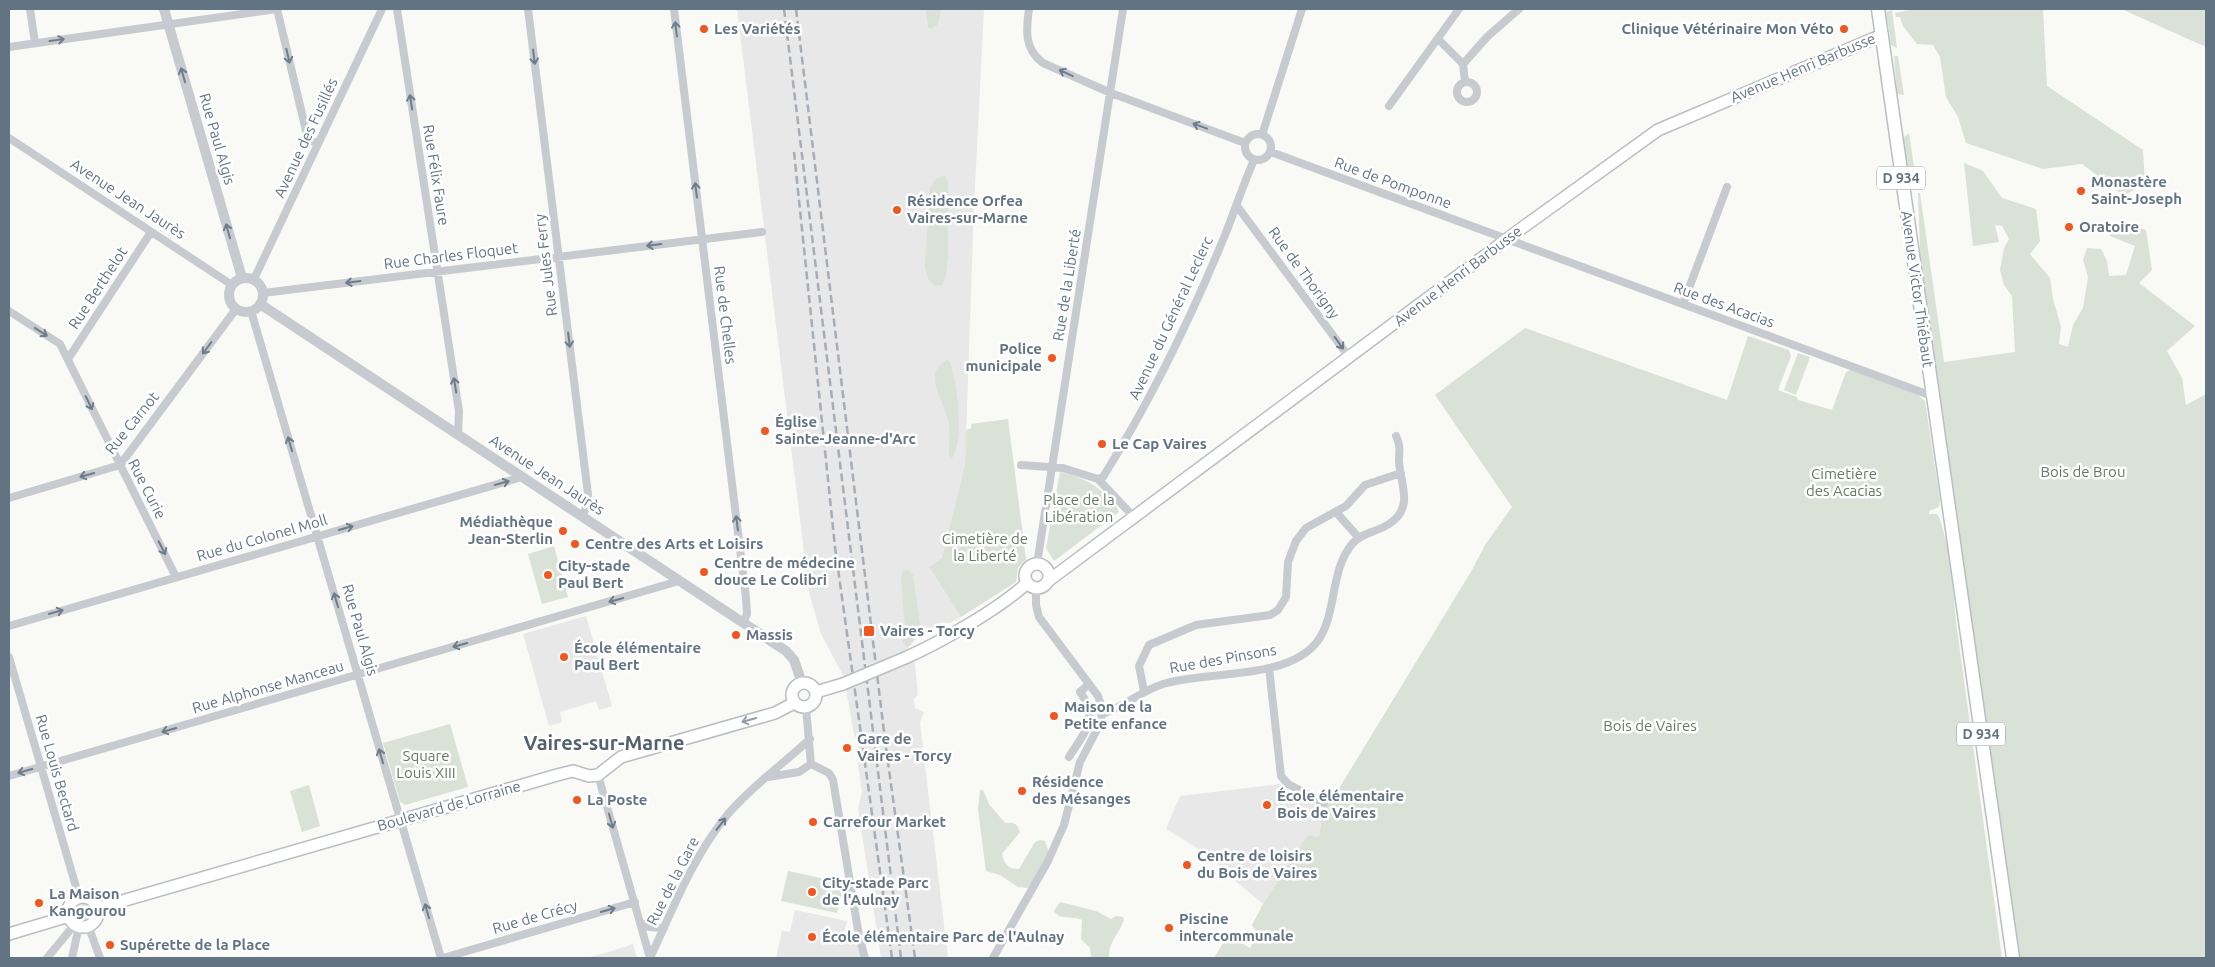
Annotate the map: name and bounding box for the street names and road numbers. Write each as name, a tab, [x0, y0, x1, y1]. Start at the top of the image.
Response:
street label: Avenue Henri Barbusse	[1728, 29, 1878, 106]
street label: Avenue des Fusillés	[270, 75, 341, 200]
street label: Rue Paul Algis	[196, 91, 239, 187]
street label: Rue Félix Faure	[420, 123, 453, 227]
street label: Rue de Pomponne	[1332, 153, 1454, 212]
street label: Avenue Jean Jaurès	[68, 155, 189, 242]
road number: D 934	[1877, 167, 1925, 190]
street label: Avenue Victor Thiébaut	[1898, 209, 1937, 369]
street label: Rue Jules Ferry	[531, 213, 560, 317]
street label: Avenue Henri Barbusse	[1390, 222, 1525, 329]
street label: Rue de Thorigny	[1265, 223, 1343, 322]
street label: Rue de la Liberté	[1049, 228, 1084, 342]
street label: Avenue du Général Leclerc	[1125, 233, 1216, 402]
street label: Rue Charles Floquet	[383, 239, 519, 272]
street label: Rue Berthelot	[65, 243, 130, 332]
street label: Rue de Chelles	[711, 265, 740, 365]
street label: Rue des Acacias	[1672, 278, 1777, 331]
street label: Rue Carnot	[101, 388, 162, 457]
street label: Avenue Jean Jaurès	[487, 431, 608, 518]
street label: Rue Curie	[125, 456, 170, 522]
street label: Rue du Colonel Moll	[195, 511, 329, 564]
street label: Rue Paul Algis	[339, 582, 382, 678]
street label: Rue des Pinsons	[1168, 641, 1278, 676]
street label: Rue Alphonse Manceau	[190, 657, 346, 716]
street label: Rue Louis Bectard	[33, 712, 82, 833]
road number: D 934	[1957, 722, 2005, 746]
street label: Boulevard de Lorraine	[375, 777, 523, 834]
street label: Rue de la Gare	[643, 834, 702, 928]
street label: Rue de Crécy	[490, 896, 579, 937]

